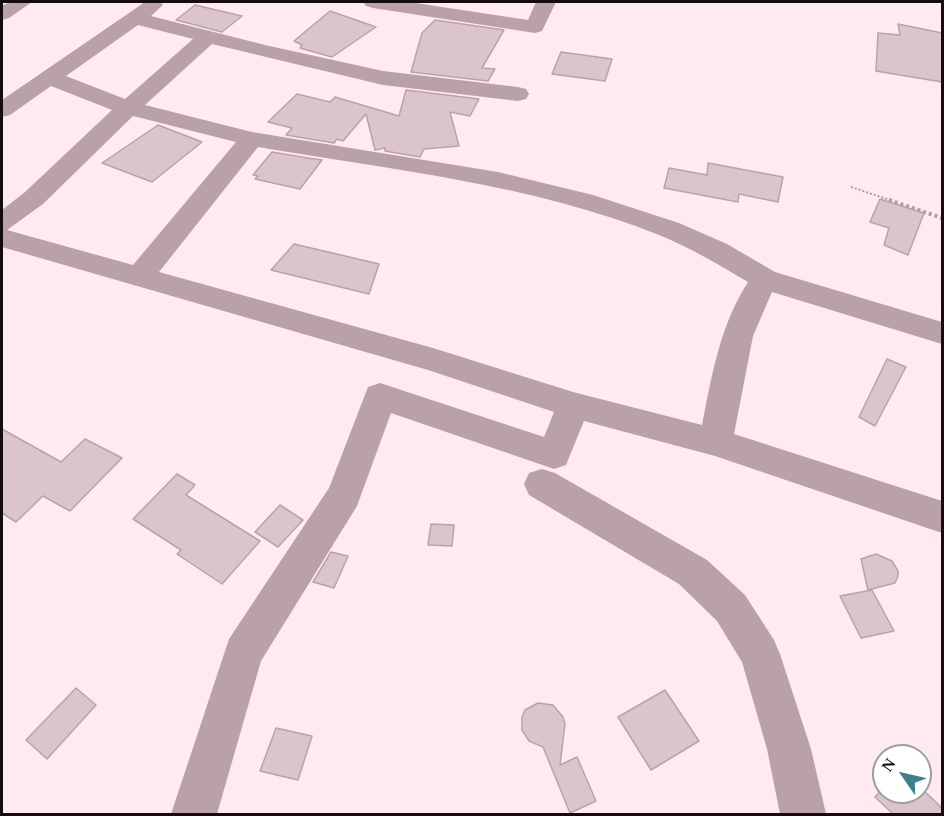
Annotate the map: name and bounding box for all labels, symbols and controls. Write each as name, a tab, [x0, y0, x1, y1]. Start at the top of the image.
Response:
north arrow	[872, 744, 932, 804]
text: N	[878, 755, 899, 774]

